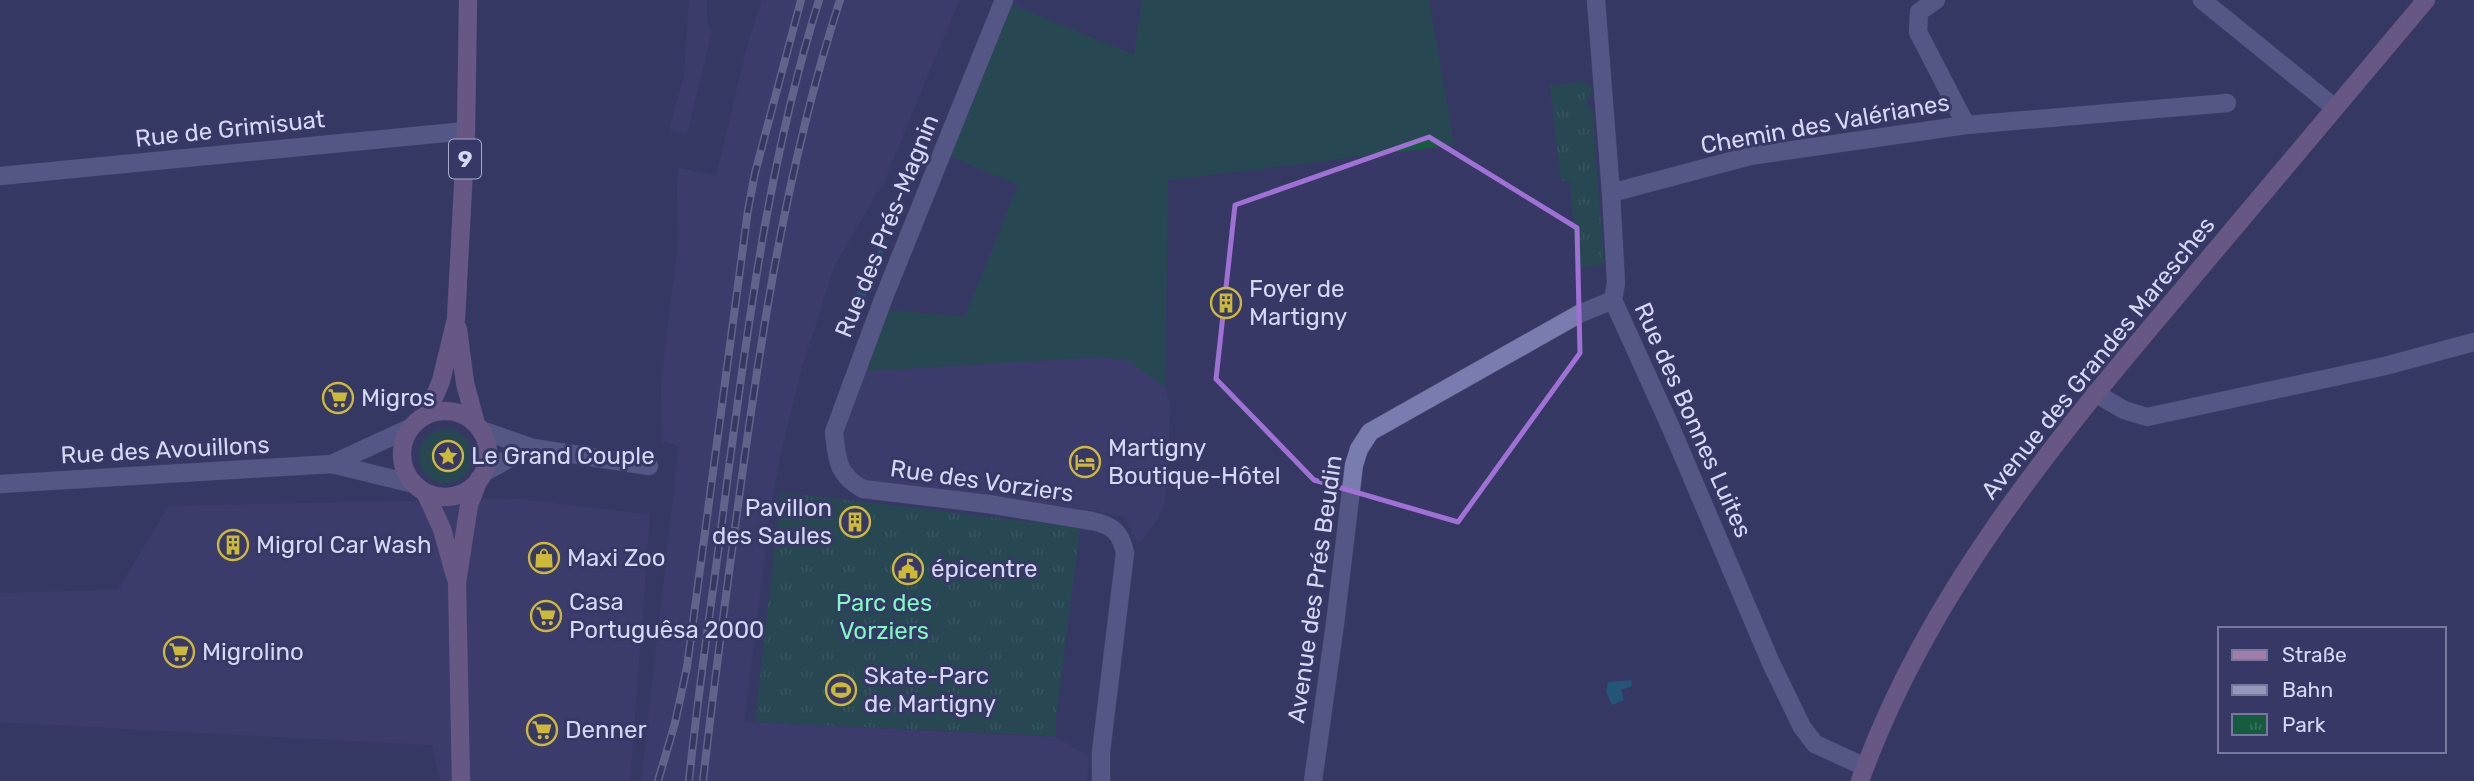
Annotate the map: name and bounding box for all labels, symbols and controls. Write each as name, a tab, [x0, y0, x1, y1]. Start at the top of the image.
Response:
street label: Chemin des Valérianes	[1698, 88, 1952, 160]
street label: Rue de Grimisuat	[134, 105, 326, 153]
street label: Rue des Prés-Magnin	[829, 110, 945, 342]
road number: 9	[449, 140, 481, 178]
street label: Avenue des Grandes Maresches	[1975, 211, 2221, 505]
place label: Foyer de Martigny	[1249, 275, 1347, 331]
building icon: Foyer de Martigny	[1209, 286, 1243, 320]
street label: Rue des Bonnes Luites	[1629, 298, 1757, 542]
supermarket icon: Migros	[321, 381, 355, 415]
place label: Migros	[361, 384, 435, 412]
street label: Rue des Avouillons	[60, 431, 270, 469]
place label: Martigny Boutique-Hôtel	[1108, 434, 1281, 490]
place icon: Le Grand Couple	[431, 439, 465, 473]
place label: Le Grand Couple	[471, 442, 655, 470]
hotel icon: Martigny Boutique-Hôtel	[1068, 445, 1102, 479]
street label: Avenue des Prés Beudin	[1282, 453, 1348, 725]
street label: Rue des Vorziers	[889, 454, 1075, 508]
place label: Pavillon des Saules	[712, 494, 832, 550]
building icon: Pavillon des Saules	[838, 505, 872, 539]
building icon: Migrol Car Wash	[216, 528, 250, 562]
place label: Migrol Car Wash	[256, 531, 432, 559]
shop icon: Maxi Zoo	[527, 541, 561, 575]
place label: Maxi Zoo	[567, 544, 666, 572]
public building icon: épicentre	[891, 552, 925, 586]
place label: épicentre	[931, 555, 1037, 583]
place label: Casa Portuguêsa 2000	[569, 588, 764, 644]
park label: Parc des Vorziers	[836, 589, 932, 645]
supermarket icon: Casa Portuguêsa 2000	[529, 599, 563, 633]
legend	[2218, 627, 2446, 753]
supermarket icon: Migrolino	[162, 635, 196, 669]
place label: Migrolino	[202, 638, 304, 666]
text: Straße	[2282, 642, 2347, 667]
place label: Skate-Parc de Martigny	[864, 662, 996, 718]
sports icon: Skate-Parc de Martigny	[824, 673, 858, 707]
text: Bahn	[2282, 677, 2333, 702]
text: Park	[2282, 712, 2326, 737]
supermarket icon: Denner	[525, 713, 559, 747]
place label: Denner	[565, 716, 647, 744]

